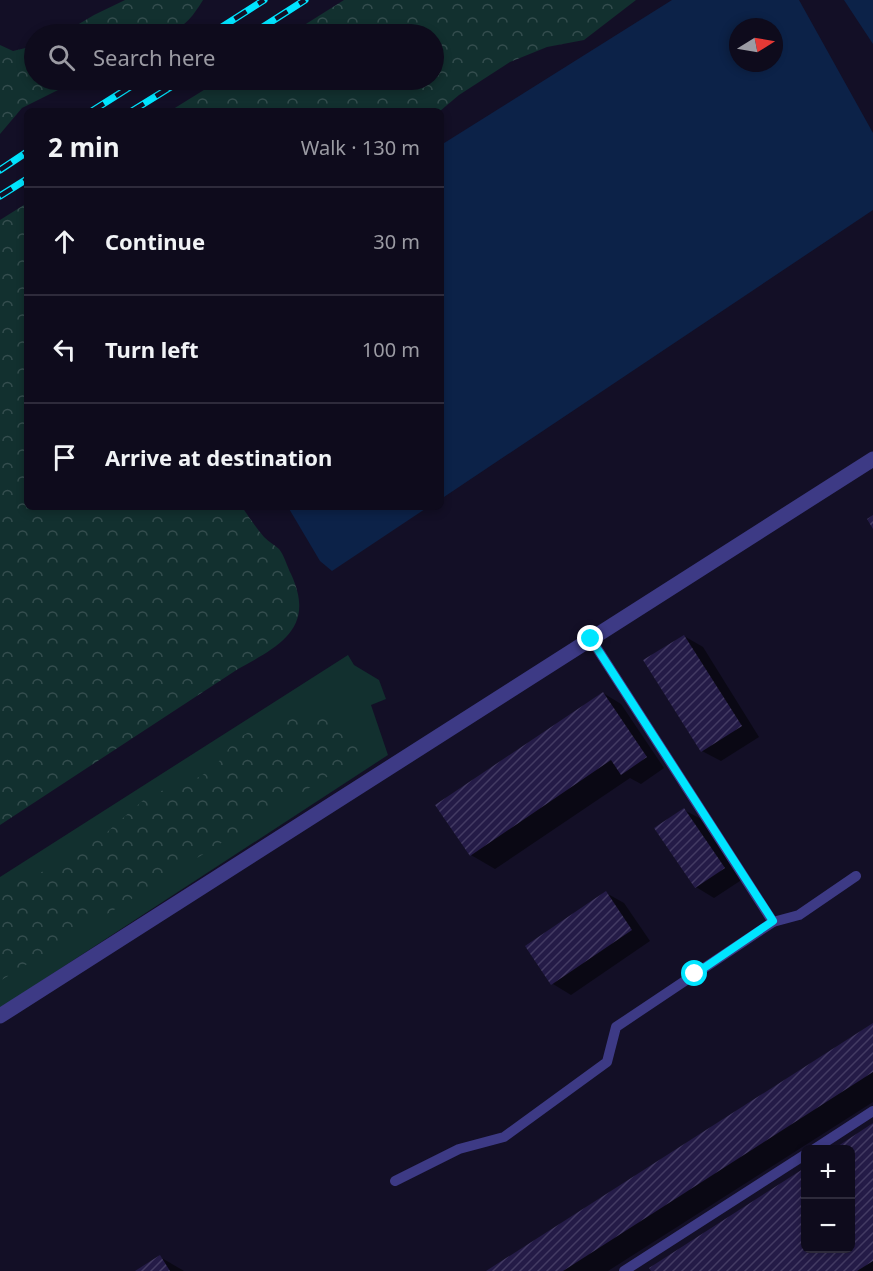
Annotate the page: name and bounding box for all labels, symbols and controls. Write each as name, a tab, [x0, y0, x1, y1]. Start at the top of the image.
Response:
north arrow	[729, 18, 783, 72]
search box	[24, 24, 444, 90]
icon: search	[45, 41, 78, 74]
text: Search here	[93, 42, 215, 72]
text: 2 min	[48, 129, 120, 165]
text: Walk · 130 m	[301, 134, 420, 161]
icon: ahead	[48, 225, 81, 258]
text: Continue	[105, 226, 205, 256]
text: 30 m	[373, 228, 420, 255]
icon: left	[48, 333, 81, 366]
text: Turn left	[105, 334, 199, 364]
text: 100 m	[362, 336, 420, 363]
icon: arrive	[48, 441, 81, 474]
text: Arrive at destination	[105, 442, 332, 472]
route end	[577, 625, 603, 651]
route start	[681, 960, 707, 986]
map controls	[801, 1145, 855, 1253]
button: +	[801, 1145, 855, 1199]
button: −	[801, 1199, 855, 1253]

